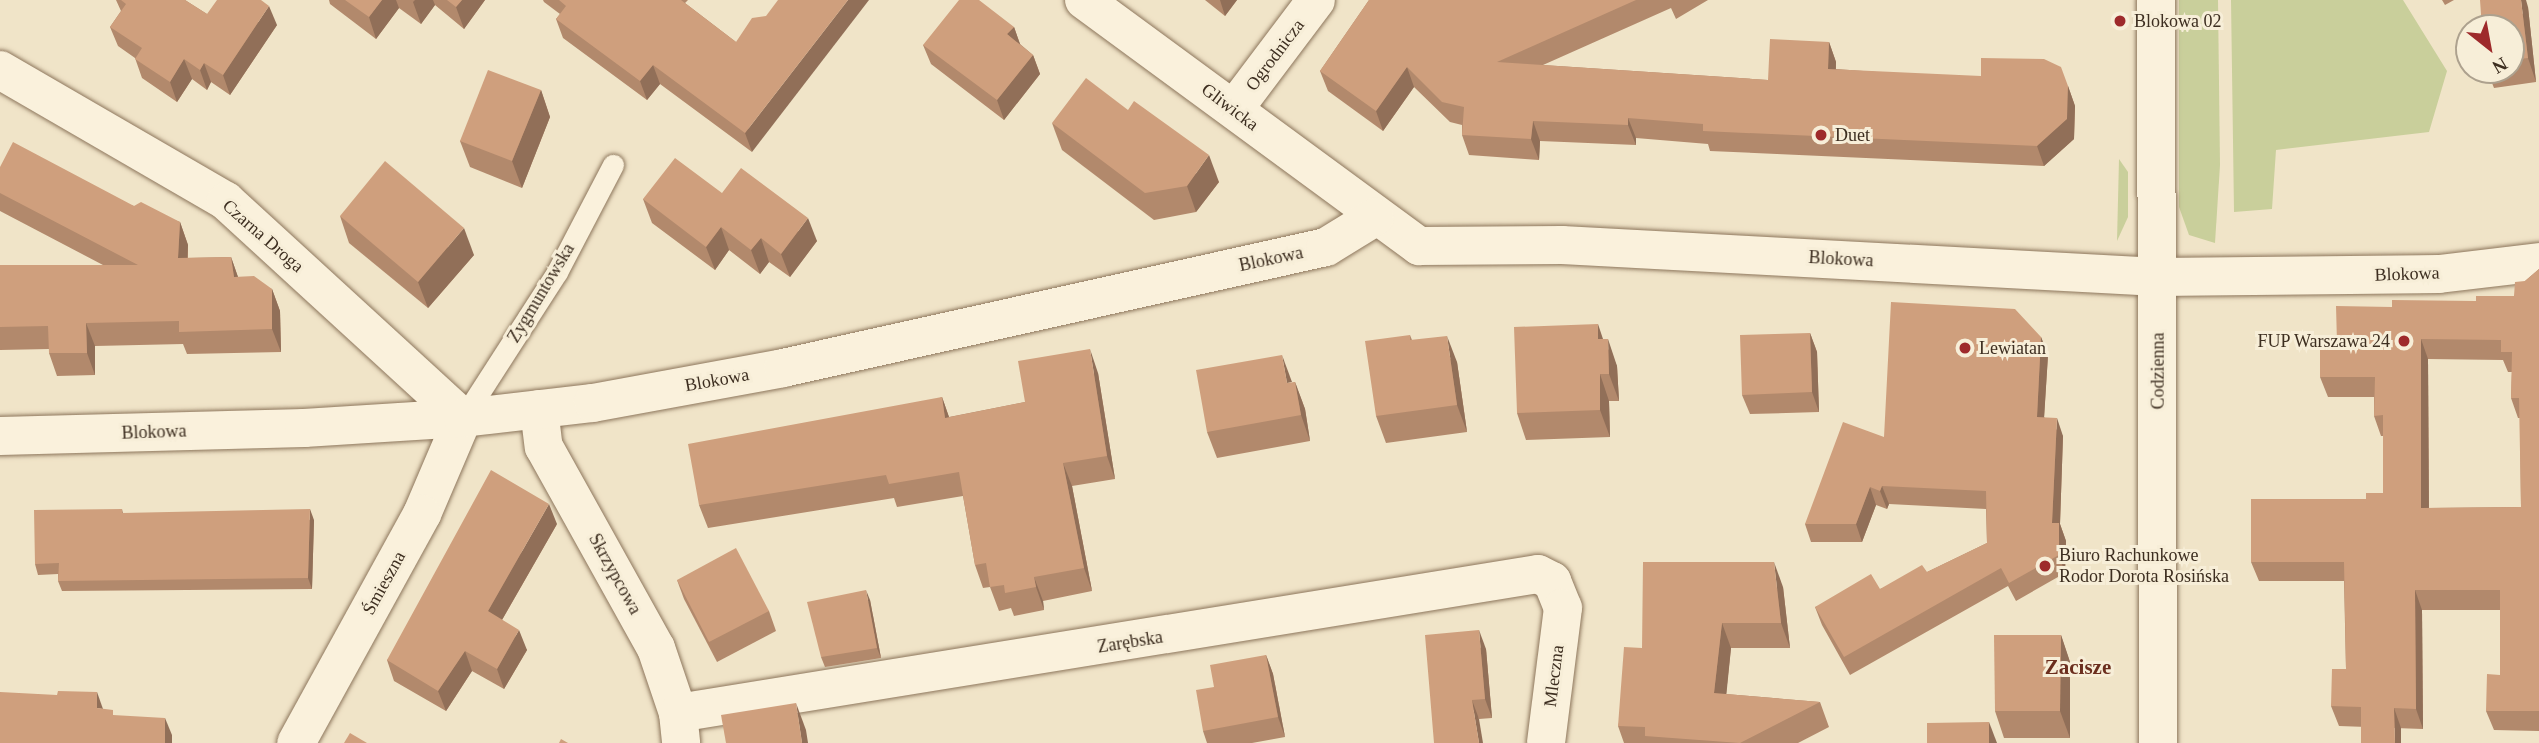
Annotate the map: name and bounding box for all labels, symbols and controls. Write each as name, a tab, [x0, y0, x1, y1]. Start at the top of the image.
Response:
place label: Blokowa 02	[2134, 10, 2221, 32]
marker: Blokowa 02	[2112, 13, 2128, 29]
north arrow	[2455, 14, 2525, 84]
street label: Ogrodnicza	[1241, 15, 1309, 95]
text: N	[2489, 53, 2511, 78]
street label: Gliwicka	[1197, 79, 1263, 135]
place label: Duet	[1835, 124, 1870, 146]
marker: Duet	[1813, 127, 1829, 143]
street label: Czarna Droga	[218, 195, 308, 277]
street label: Zygmuntowska	[503, 239, 579, 347]
street label: Blokowa	[1237, 242, 1305, 276]
street label: Blokowa	[1808, 247, 1874, 271]
street label: Blokowa	[2374, 262, 2440, 286]
place label: FUP Warszawa 24	[2256, 330, 2390, 352]
street label: Codzienna	[2147, 333, 2169, 409]
marker: FUP Warszawa 24	[2396, 333, 2412, 349]
place label: Lewiatan	[1979, 337, 2046, 359]
marker: Lewiatan	[1957, 340, 1973, 356]
street label: Blokowa	[683, 364, 751, 396]
street label: Blokowa	[121, 420, 187, 444]
street label: Skrzypcowa	[584, 530, 646, 618]
place label: Biuro Rachunkowe Rodor Dorota Rosińska	[2059, 545, 2229, 588]
street label: Śmieszna	[358, 548, 410, 618]
marker: Biuro Rachunkowe Rodor Dorota Rosińska	[2037, 558, 2053, 574]
street label: Zarębska	[1096, 626, 1164, 658]
street label: Mleczna	[1540, 644, 1568, 708]
district label: Zacisze	[2045, 654, 2111, 680]

